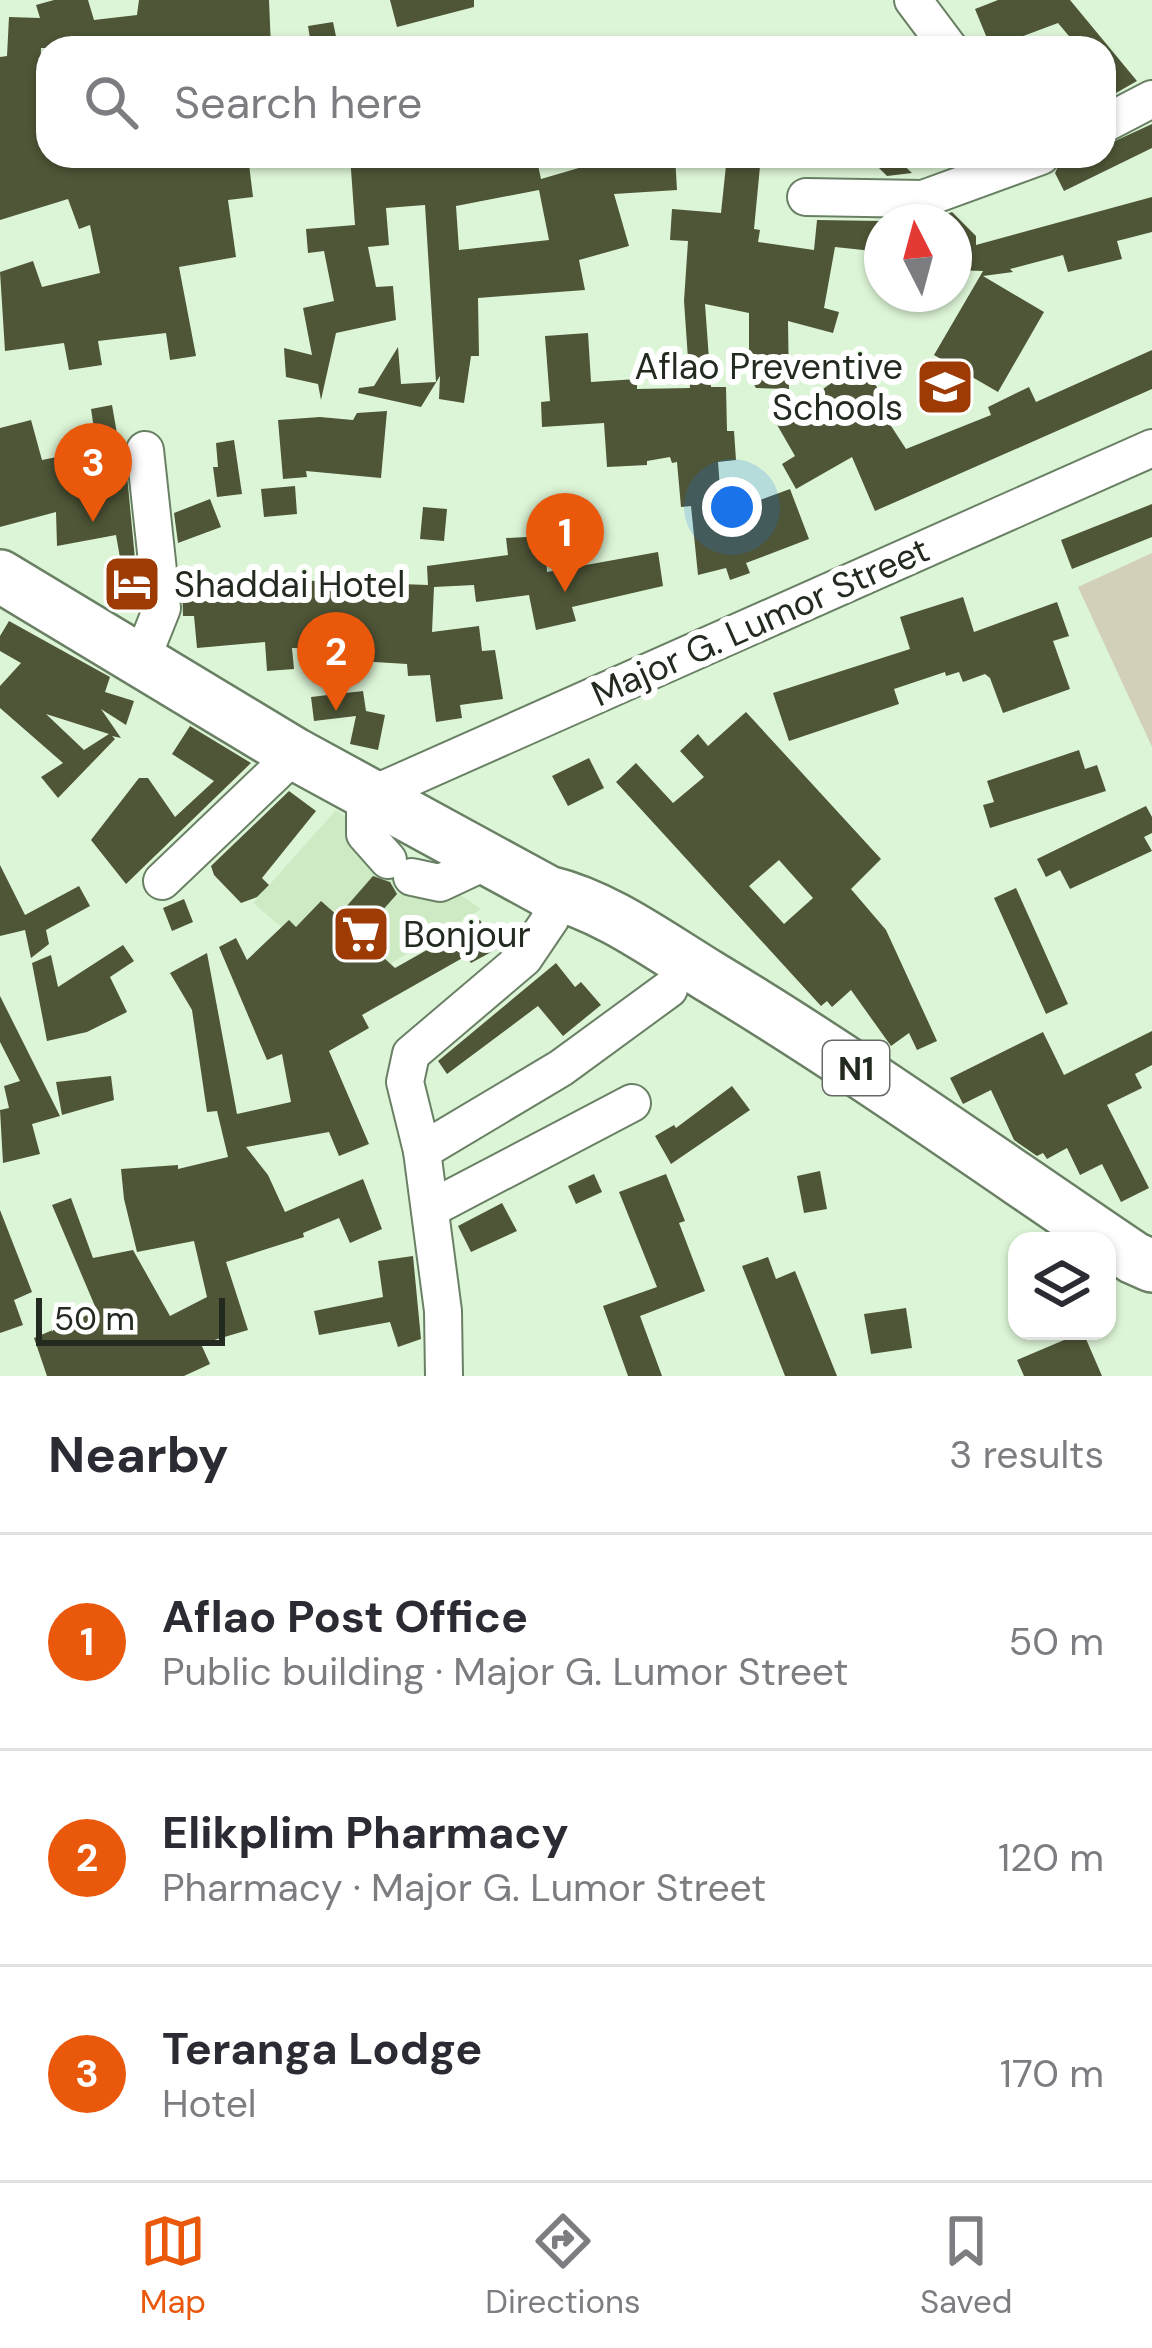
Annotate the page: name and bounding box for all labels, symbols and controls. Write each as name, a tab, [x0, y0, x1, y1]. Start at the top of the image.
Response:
search box	[36, 36, 1116, 168]
icon: search	[78, 69, 144, 135]
text: Search here	[174, 73, 422, 132]
north arrow	[864, 204, 972, 312]
place label: Aflao Preventive Schools	[635, 343, 903, 431]
school or university icon: Aflao Preventive Schools	[914, 356, 976, 418]
pin: 3	[54, 423, 132, 522]
your location	[702, 477, 762, 537]
pin: 1	[526, 493, 604, 592]
street label: Major G. Lumor Street	[584, 526, 936, 717]
hotel icon: Shaddai Hotel	[101, 553, 163, 615]
place label: Shaddai Hotel	[174, 561, 405, 608]
pin: 2	[297, 612, 375, 711]
supermarket icon: Bonjour	[330, 903, 392, 965]
place label: Bonjour	[403, 911, 531, 958]
road number: N1	[823, 1041, 889, 1095]
map controls	[1008, 1232, 1116, 1340]
button: layers	[1008, 1232, 1116, 1340]
scale bar	[36, 1292, 225, 1345]
text: 50 m	[54, 1297, 135, 1340]
text: Nearby	[48, 1421, 229, 1488]
text: 3 results	[949, 1429, 1104, 1480]
text: Aflao Post Office	[162, 1587, 528, 1646]
text: 1	[80, 1616, 94, 1667]
text: 50 m	[1008, 1616, 1104, 1667]
text: Public building · Major G. Lumor Street	[162, 1646, 849, 1697]
text: Elikplim Pharmacy	[162, 1803, 569, 1862]
text: 2	[76, 1832, 98, 1883]
text: 120 m	[998, 1832, 1104, 1883]
text: Pharmacy · Major G. Lumor Street	[162, 1862, 766, 1913]
text: Teranga Lodge	[162, 2019, 482, 2078]
text: 3	[75, 2048, 99, 2099]
text: 170 m	[1000, 2048, 1104, 2099]
text: Hotel	[162, 2078, 257, 2129]
tab: Map	[140, 2208, 206, 2323]
tab: Directions	[485, 2208, 641, 2323]
tab: Saved	[920, 2208, 1012, 2323]

